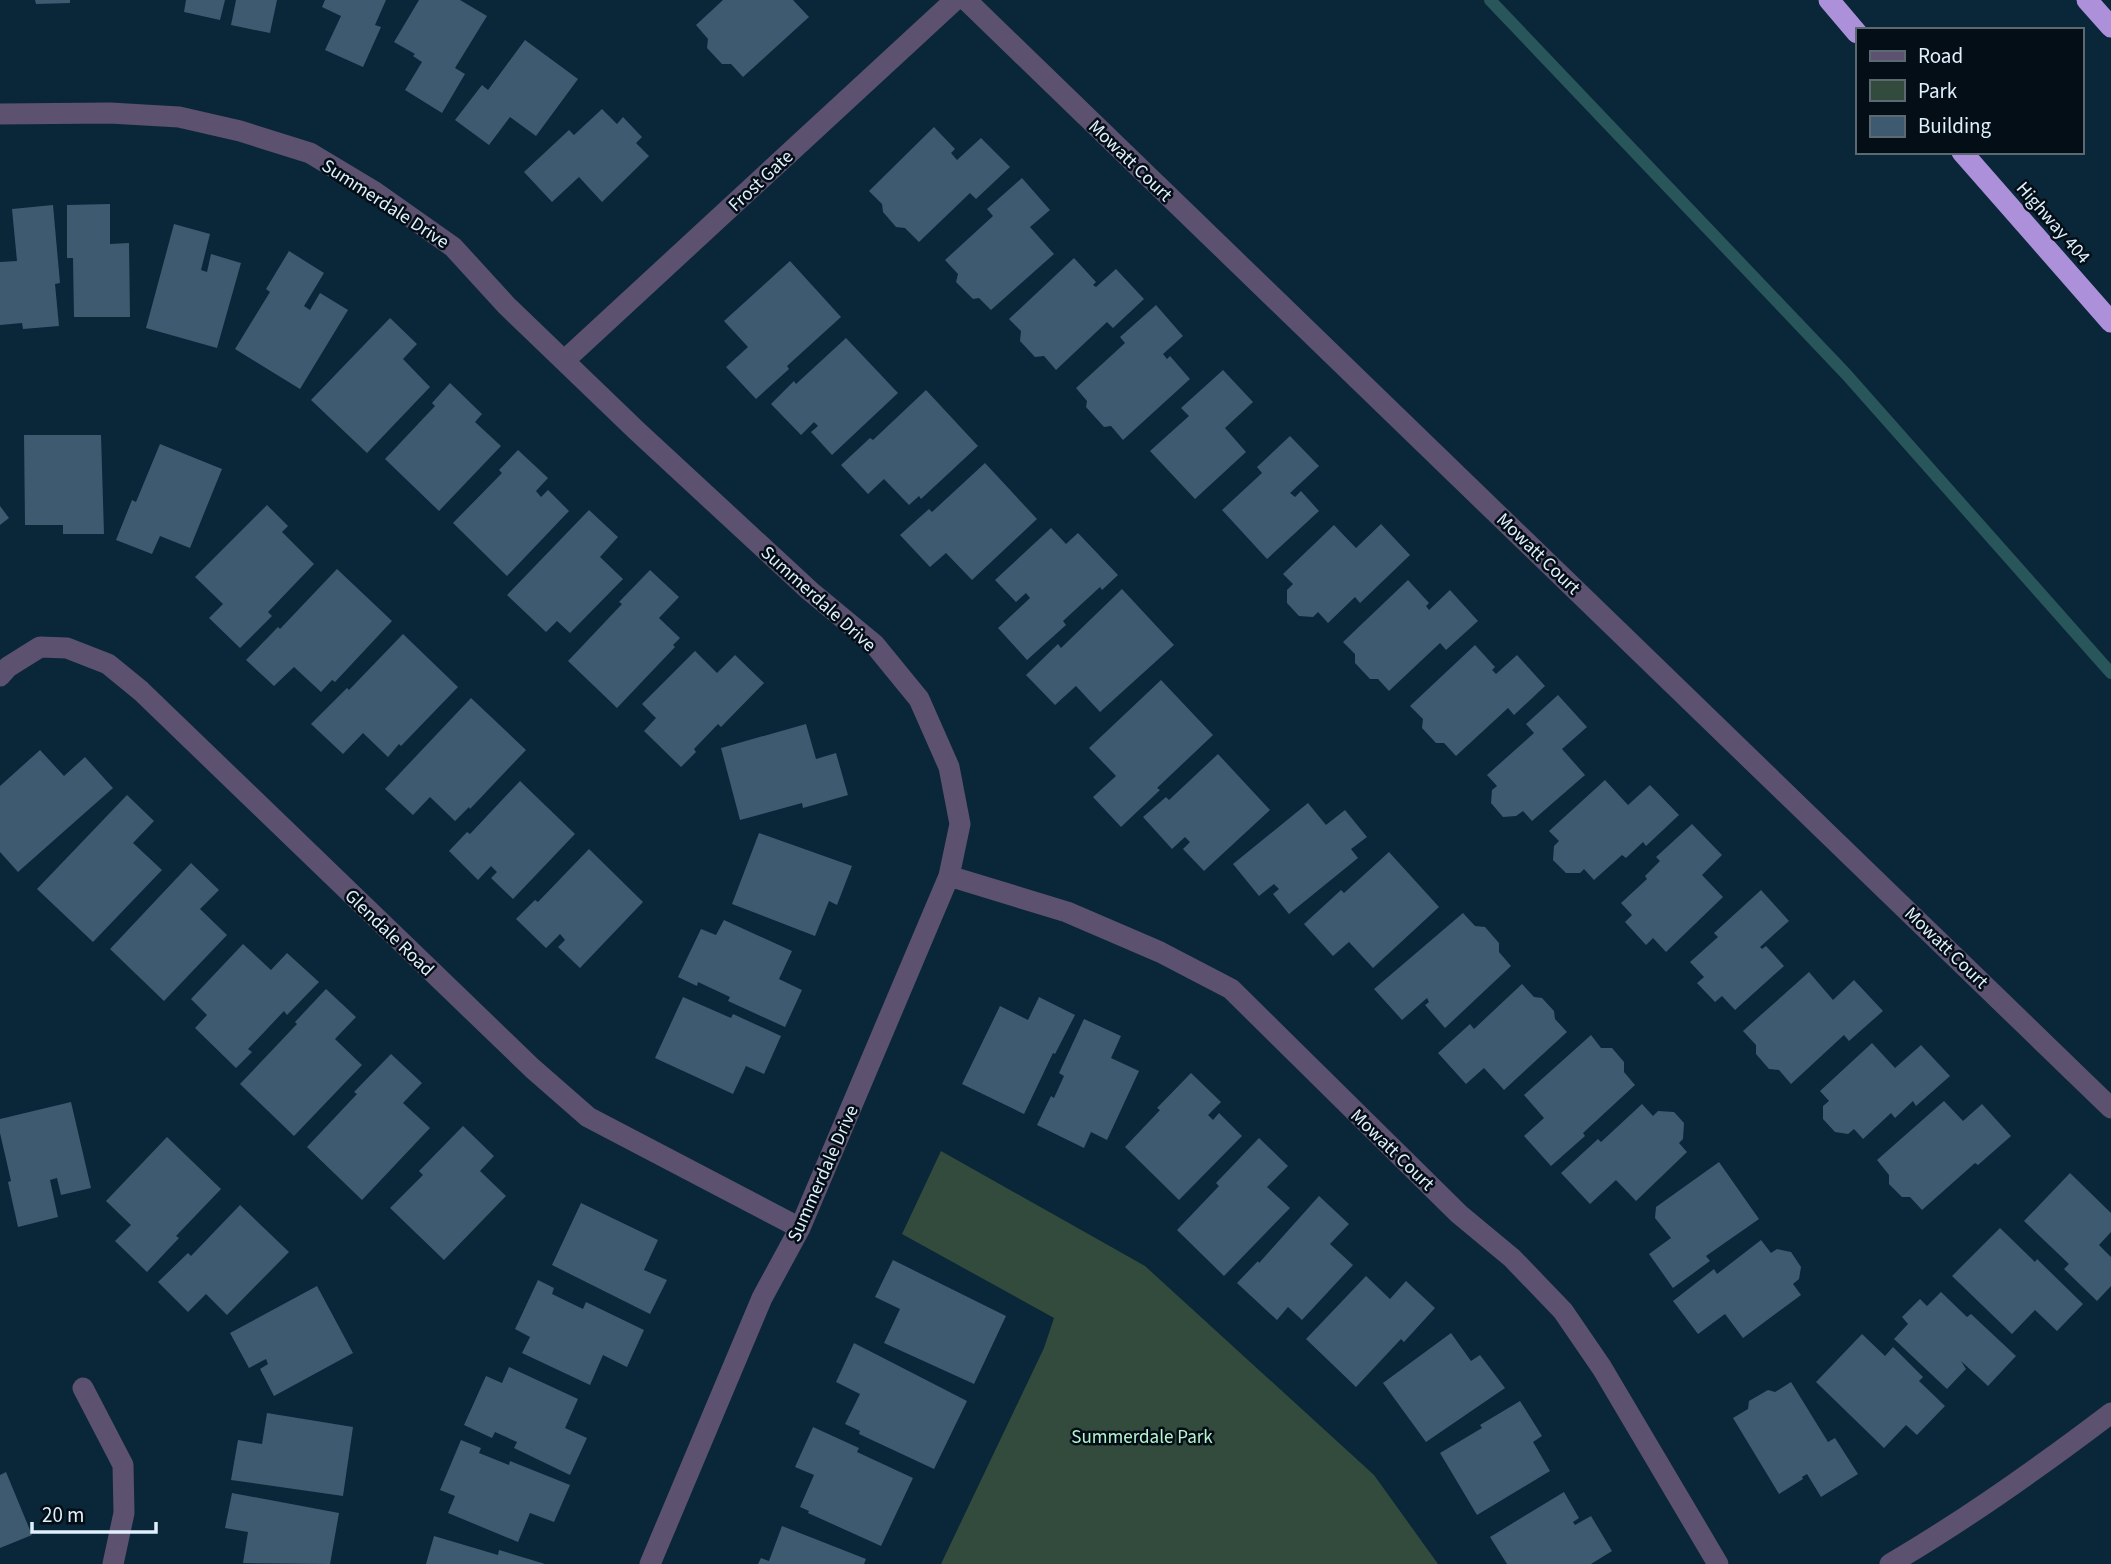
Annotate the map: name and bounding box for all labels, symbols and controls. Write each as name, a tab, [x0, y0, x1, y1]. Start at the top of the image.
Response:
legend	[1856, 28, 2083, 154]
text: Road	[1918, 41, 1963, 71]
text: Park	[1918, 76, 1958, 106]
text: Building	[1918, 111, 1992, 141]
street label: Mowatt Court	[1082, 114, 1178, 209]
street label: Frost Gate	[723, 144, 800, 218]
street label: Summerdale Drive	[316, 153, 454, 256]
street label: Highway 404	[2010, 176, 2096, 270]
street label: Mowatt Court	[1490, 507, 1586, 602]
street label: Summerdale Drive	[754, 540, 882, 658]
street label: Glendale Road	[338, 883, 440, 983]
street label: Mowatt Court	[1898, 901, 1994, 996]
street label: Summerdale Drive	[781, 1101, 866, 1246]
street label: Mowatt Court	[1344, 1103, 1440, 1198]
park label: Summerdale Park	[1071, 1424, 1213, 1451]
scale bar	[32, 1490, 156, 1534]
text: 20 m	[42, 1500, 84, 1530]

